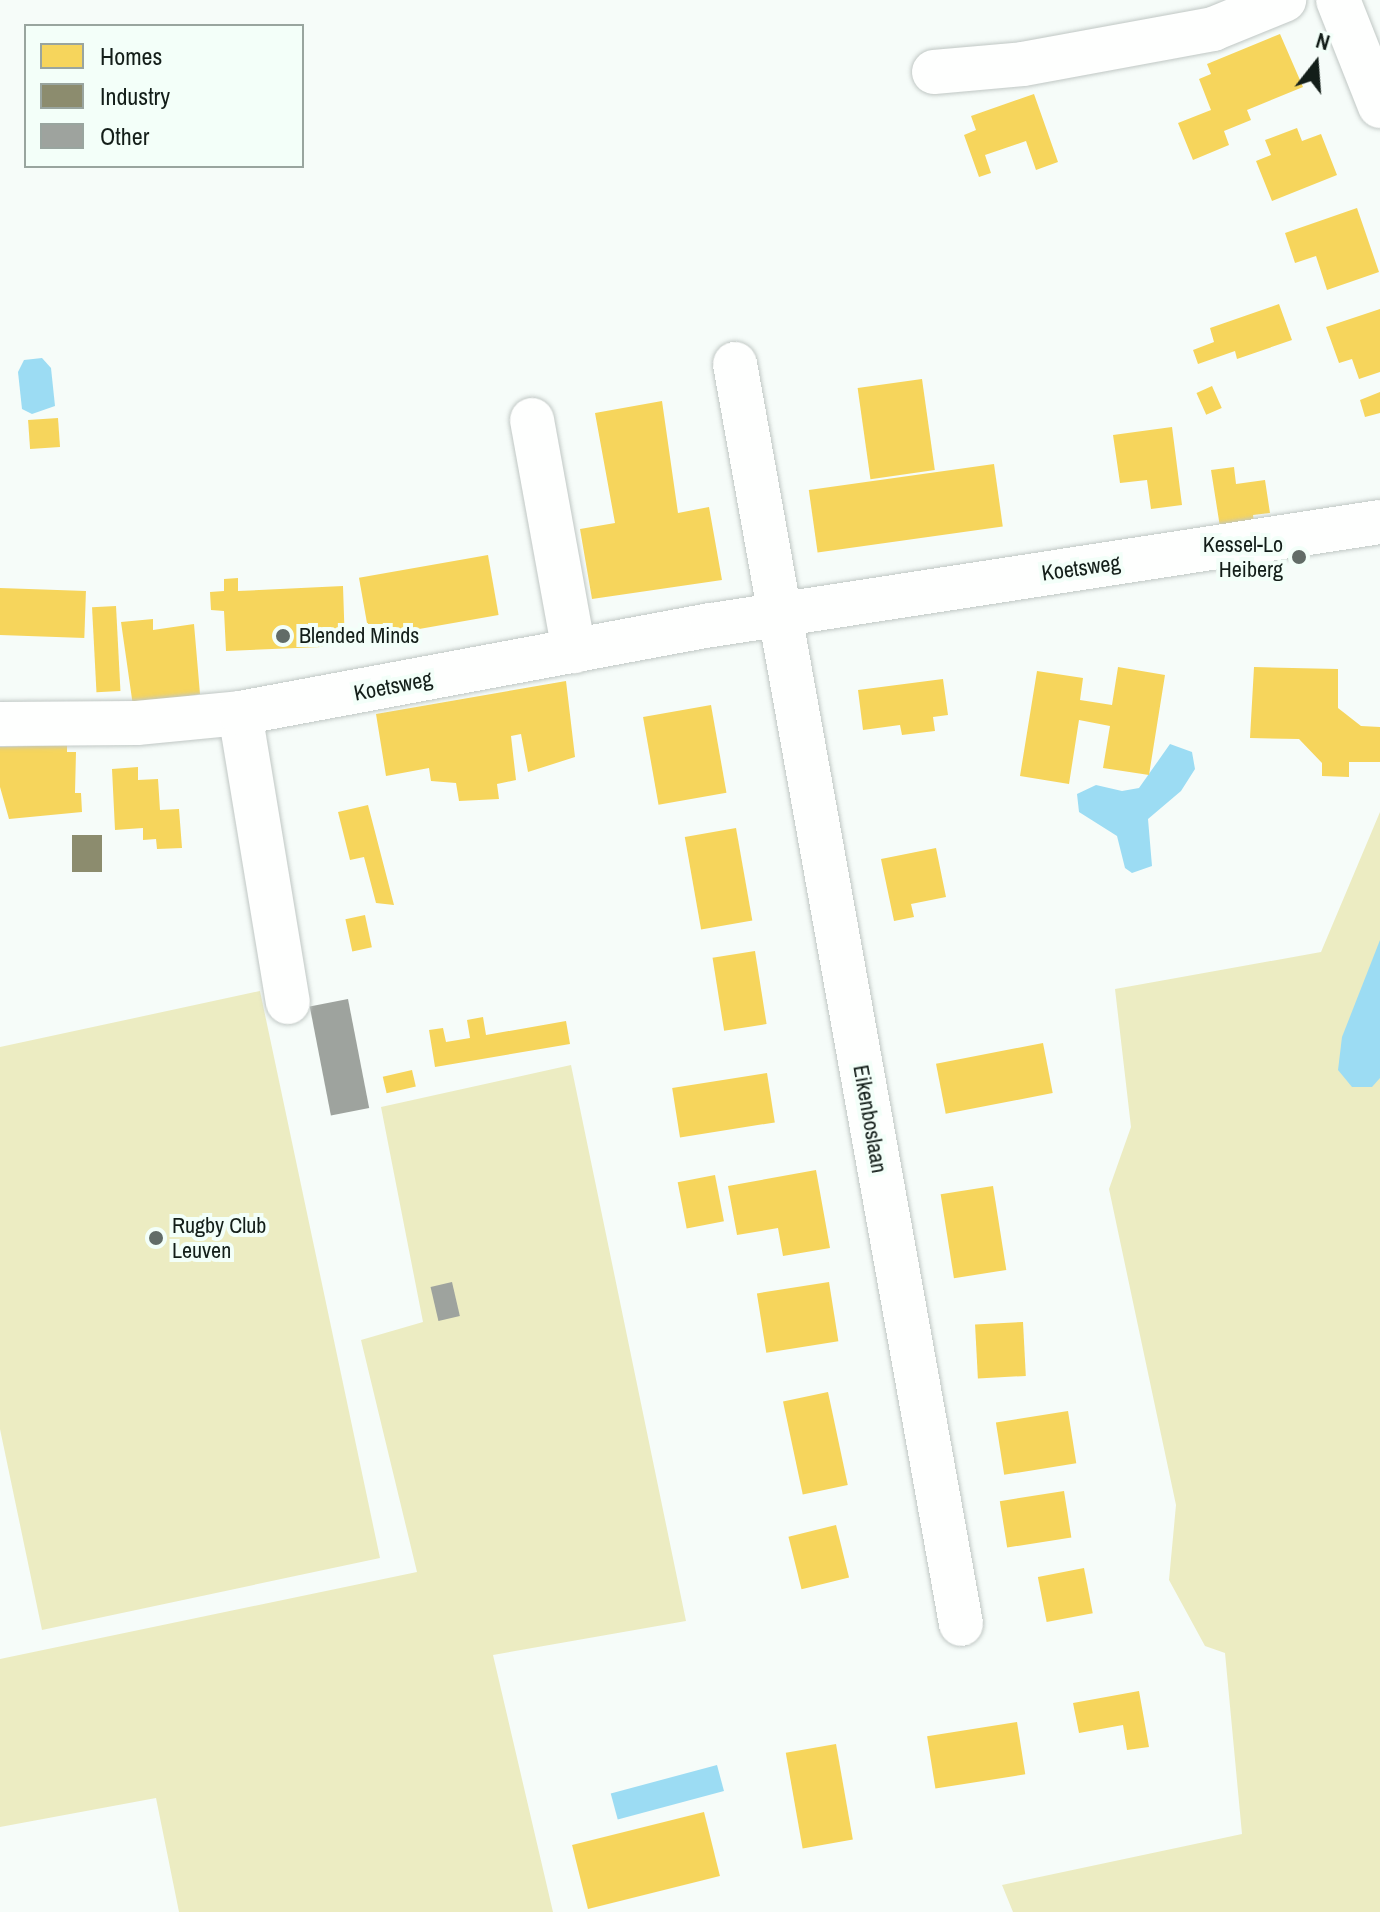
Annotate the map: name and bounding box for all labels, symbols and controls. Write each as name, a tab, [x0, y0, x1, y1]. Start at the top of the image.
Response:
legend	[24, 24, 304, 168]
north arrow	[1276, 24, 1356, 104]
text: N	[1312, 25, 1334, 57]
text: Homes	[100, 40, 162, 72]
text: Industry	[100, 80, 170, 112]
text: Other	[100, 120, 149, 152]
place label: Kessel-Lo Heiberg	[1203, 531, 1283, 582]
marker: Kessel-Lo Heiberg	[1290, 548, 1308, 566]
street label: Koetsweg	[1040, 549, 1122, 587]
place label: Blended Minds	[299, 623, 419, 649]
marker: Blended Minds	[274, 627, 292, 645]
street label: Koetsweg	[352, 665, 434, 707]
street label: Eikenboslaan	[848, 1063, 892, 1175]
place label: Rugby Club Leuven	[172, 1212, 266, 1264]
marker: Rugby Club Leuven	[147, 1229, 165, 1247]

